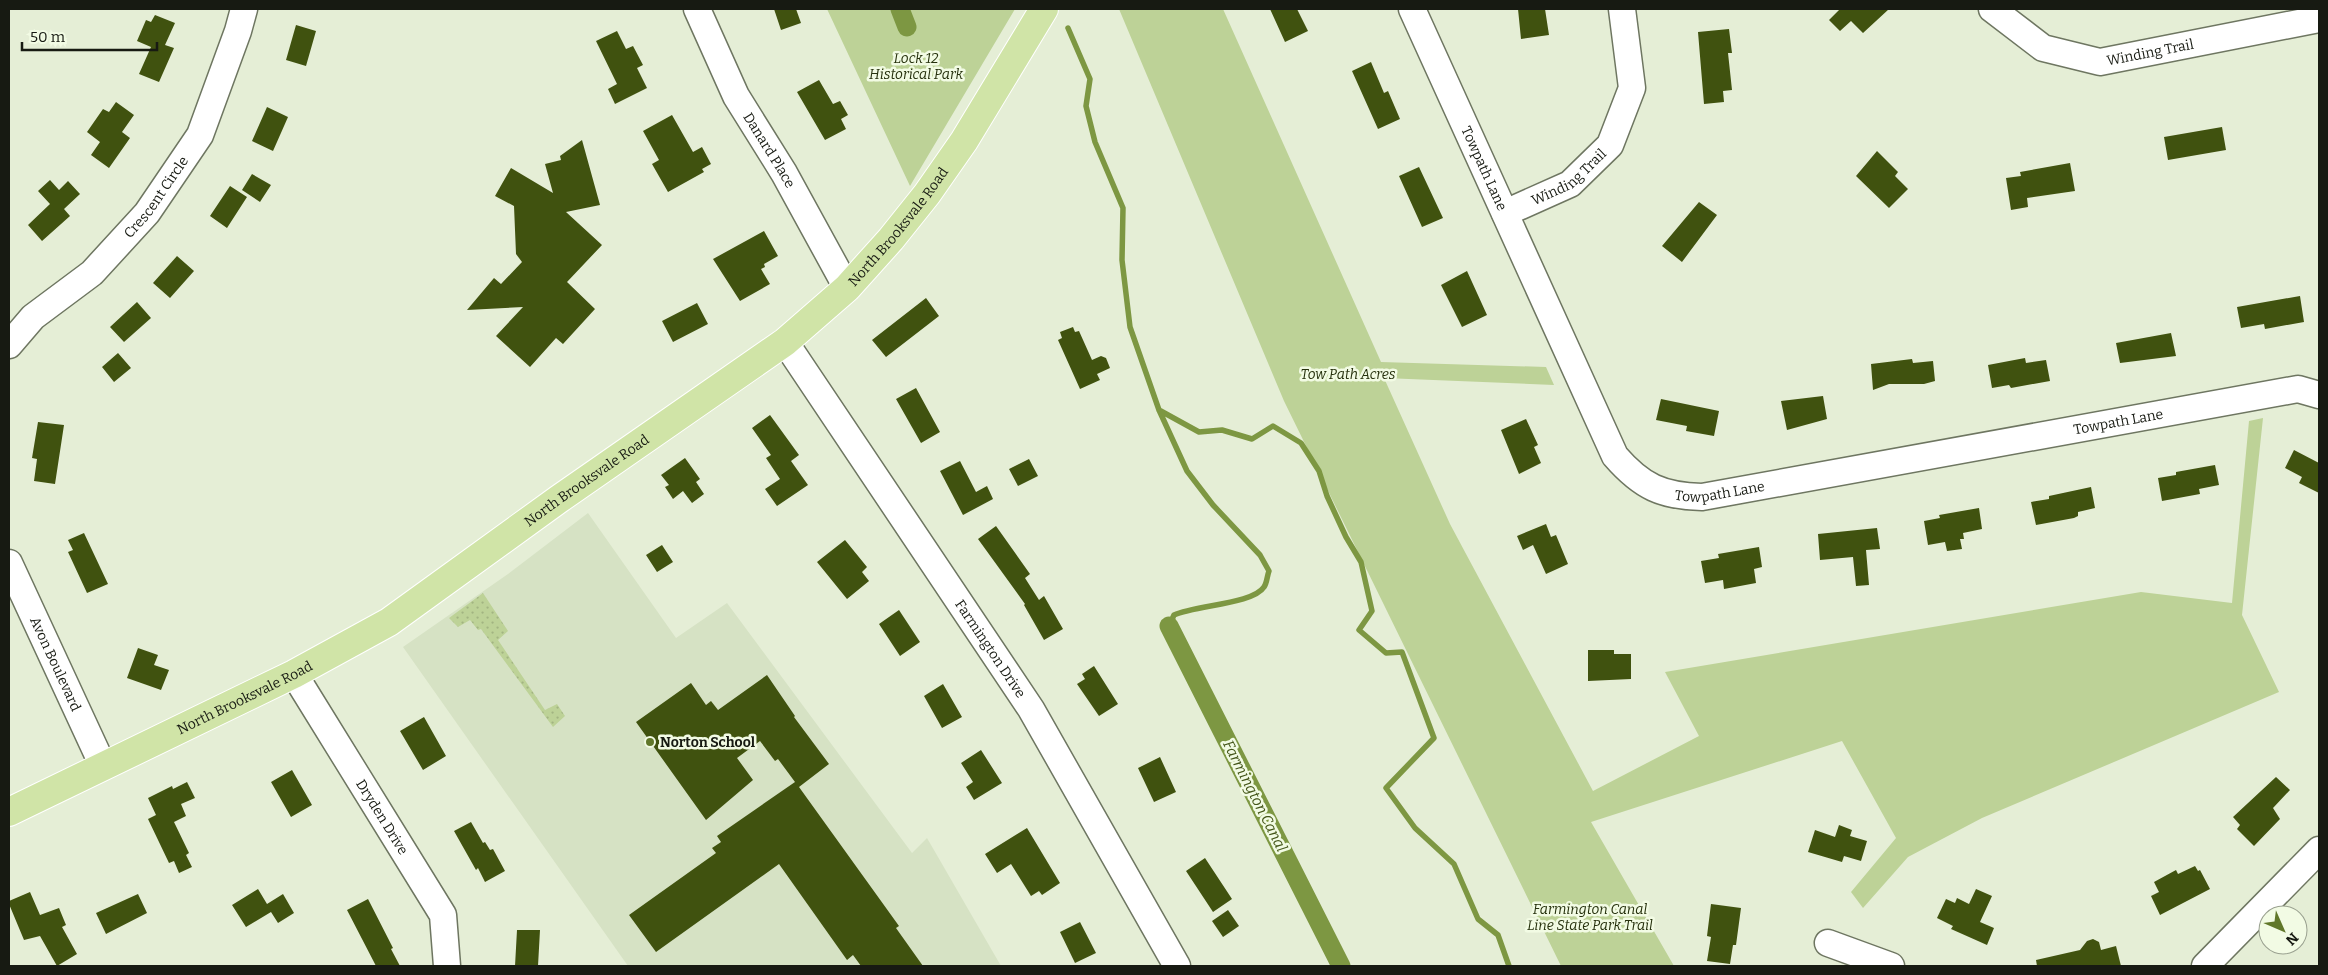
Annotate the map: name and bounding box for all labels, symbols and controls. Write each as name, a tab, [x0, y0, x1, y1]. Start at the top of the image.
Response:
scale bar	[22, 20, 158, 52]
text: 50 m	[30, 28, 66, 46]
street label: Winding Trail	[2105, 36, 2195, 69]
park label: Lock 12 Historical Park	[869, 50, 963, 83]
street label: Danard Place	[739, 110, 798, 191]
street label: Towpath Lane	[1457, 124, 1510, 213]
street label: Winding Trail	[1529, 145, 1610, 209]
street label: Crescent Circle	[120, 153, 192, 242]
street label: North Brooksvale Road	[845, 164, 952, 290]
park label: Tow Path Acres	[1300, 366, 1396, 383]
street label: Towpath Lane	[2072, 406, 2165, 438]
street label: North Brooksvale Road	[521, 431, 652, 530]
street label: Towpath Lane	[1673, 478, 1766, 506]
street label: Farmington Drive	[951, 597, 1029, 701]
street label: Avon Boulevard	[26, 614, 84, 714]
street label: North Brooksvale Road	[174, 658, 316, 738]
place label: Norton School	[660, 734, 756, 751]
marker: Norton School	[644, 736, 656, 748]
water label: Farmington Canal	[1219, 737, 1291, 855]
street label: Dryden Drive	[352, 776, 412, 858]
park label: Farmington Canal Line State Park Trail	[1527, 901, 1653, 934]
north arrow	[2258, 905, 2308, 955]
text: N	[2282, 929, 2302, 949]

